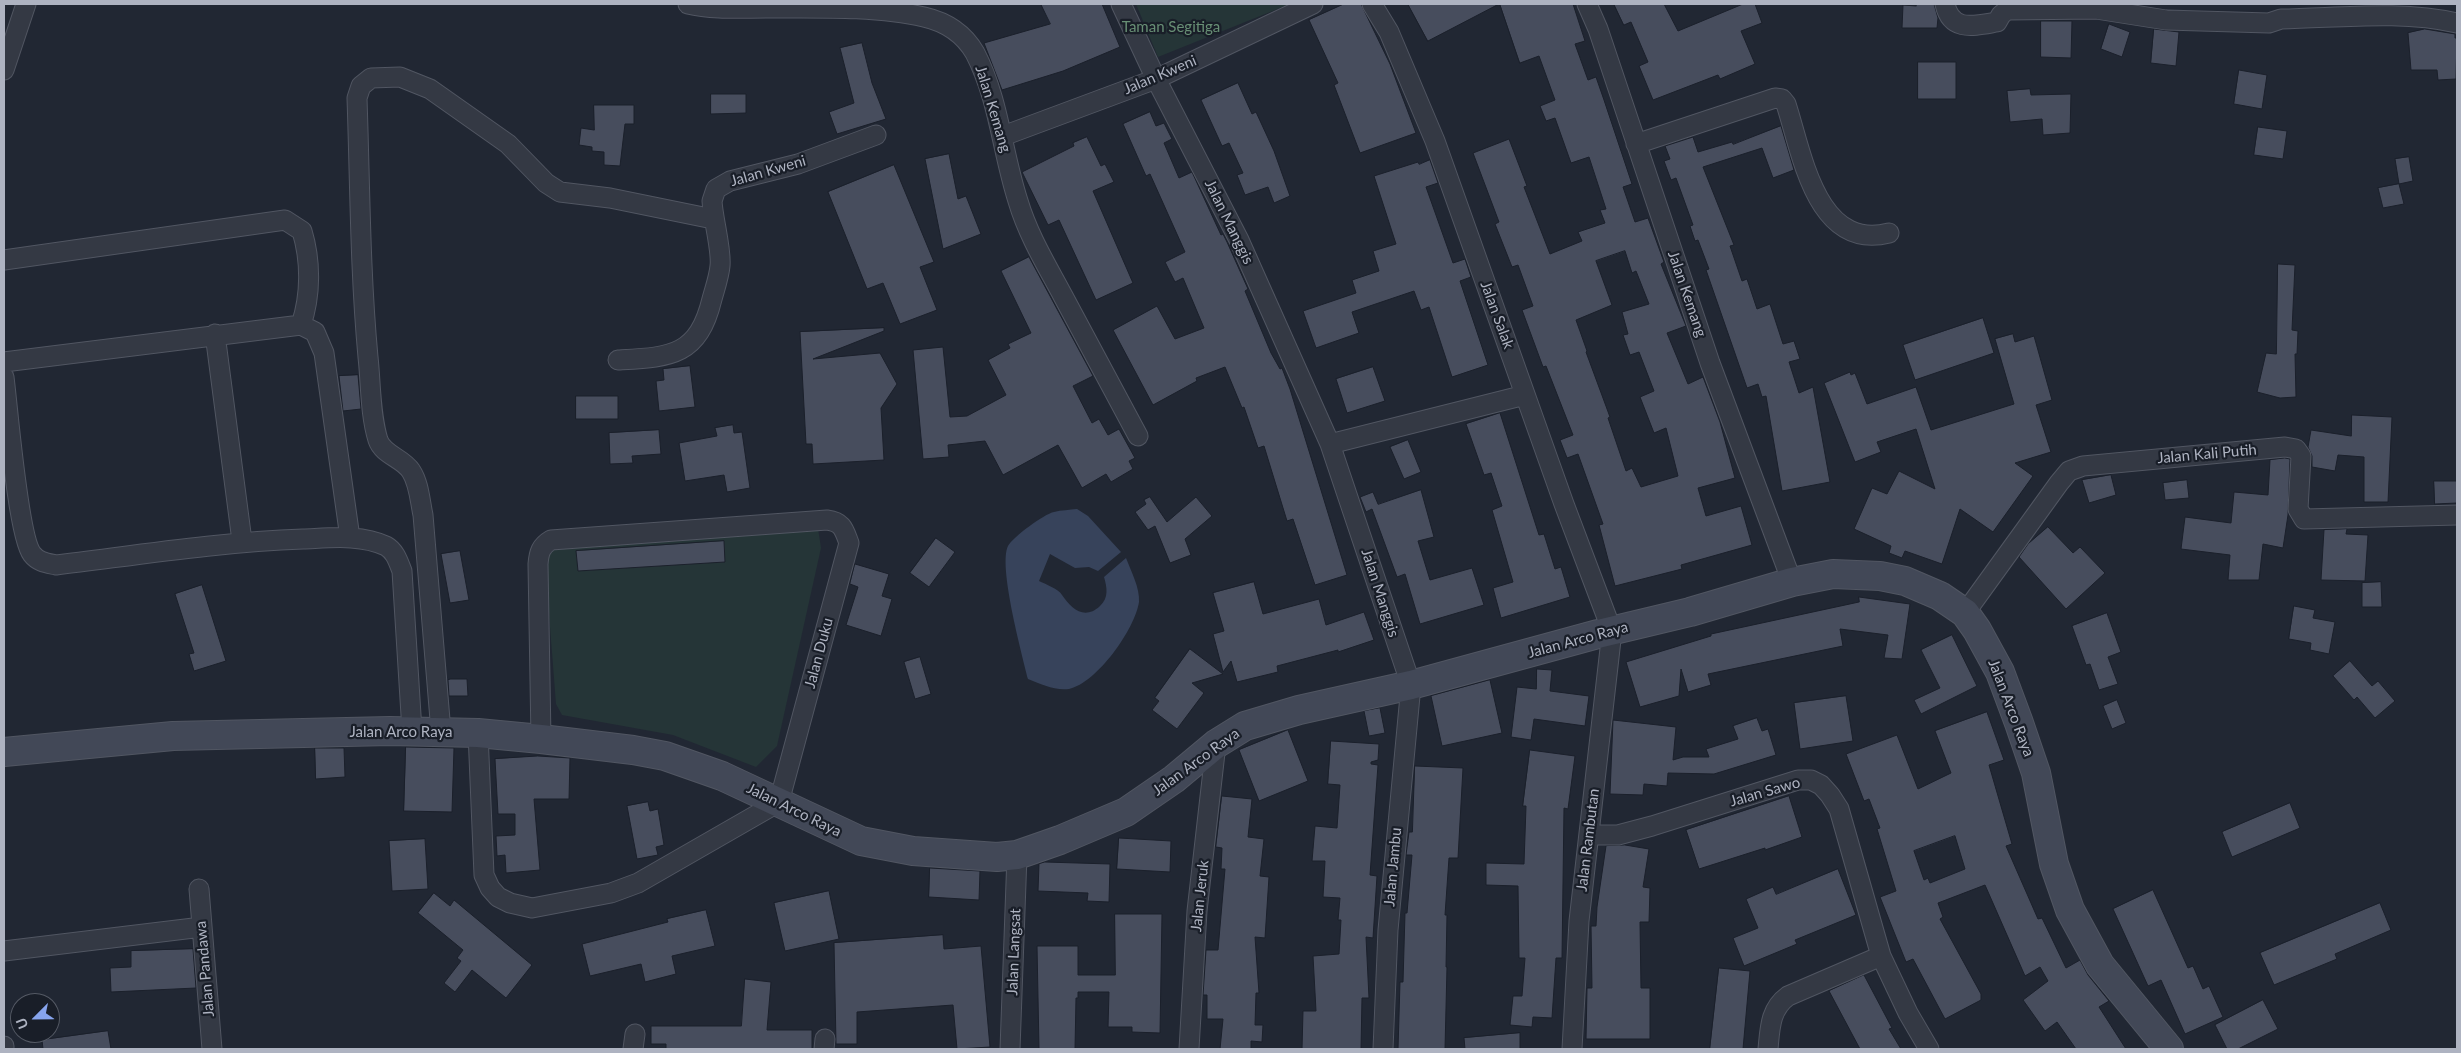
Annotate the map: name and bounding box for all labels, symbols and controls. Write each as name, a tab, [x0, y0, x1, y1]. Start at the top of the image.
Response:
park label: Taman Segitiga	[1122, 18, 1220, 36]
street label: Jalan Kweni	[1121, 52, 1199, 98]
street label: Jalan Kemang	[971, 63, 1015, 155]
street label: Jalan Kweni	[728, 152, 808, 190]
street label: Jalan Manggis	[1201, 177, 1257, 267]
street label: Jalan Kemang	[1664, 249, 1710, 339]
street label: Jalan Salak	[1476, 279, 1518, 351]
street label: Jalan Kali Putih	[2156, 441, 2258, 467]
street label: Jalan Manggis	[1357, 547, 1403, 639]
street label: Jalan Duku	[801, 616, 837, 690]
street label: Jalan Arco Raya	[1526, 618, 1630, 662]
street label: Jalan Arco Raya	[1984, 657, 2038, 759]
street label: Jalan Arco Raya	[350, 723, 452, 741]
street label: Jalan Arco Raya	[1149, 724, 1243, 800]
street label: Jalan Sawo	[1728, 773, 1802, 811]
street label: Jalan Arco Raya	[744, 779, 844, 841]
street label: Jalan Rambutan	[1573, 787, 1603, 893]
street label: Jalan Jambu	[1381, 827, 1405, 907]
street label: Jalan Jeruk	[1187, 859, 1213, 933]
street label: Jalan Langsat	[1003, 908, 1025, 996]
street label: Jalan Pandawa	[192, 920, 218, 1018]
north arrow	[10, 993, 60, 1043]
text: U	[12, 1016, 32, 1032]

